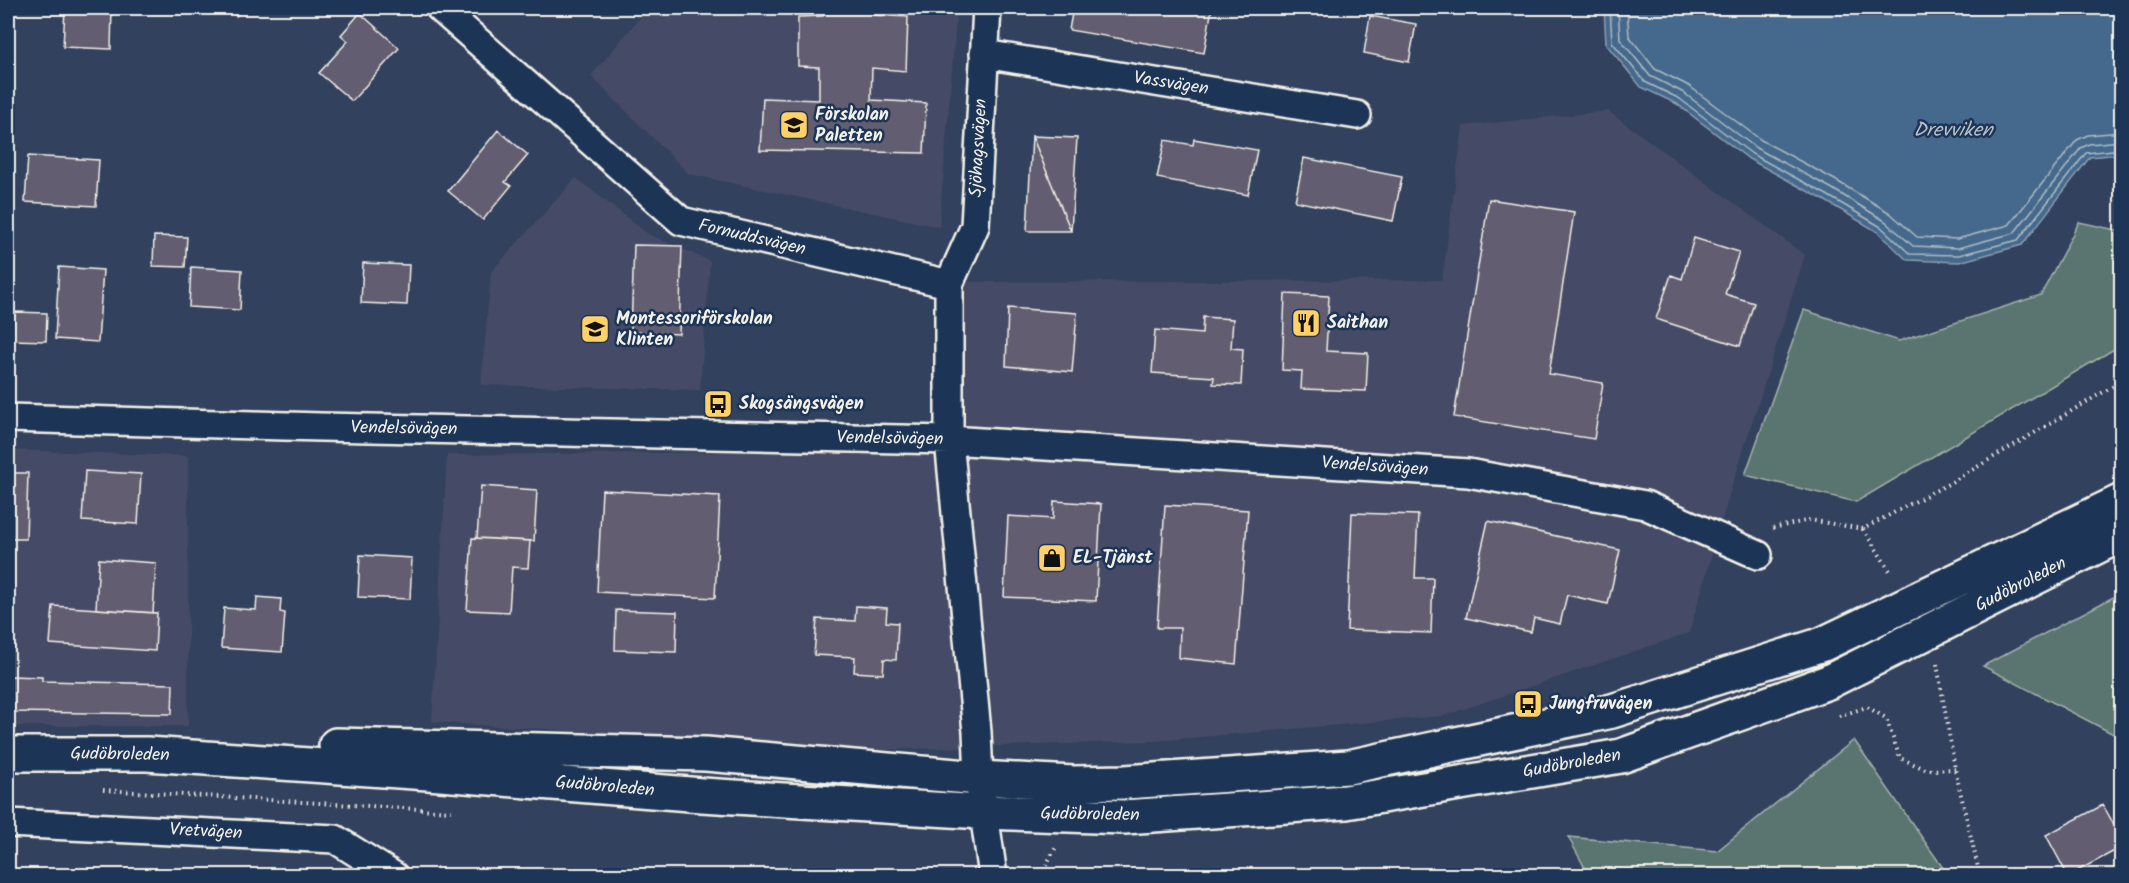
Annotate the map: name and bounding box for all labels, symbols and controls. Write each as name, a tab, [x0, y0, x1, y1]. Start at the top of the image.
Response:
street label: Vassvägen	[1131, 64, 1211, 104]
street label: Sjöhagsvägen	[962, 98, 996, 198]
place label: Förskolan Paletten	[815, 101, 889, 151]
school or university icon: Förskolan Paletten	[778, 109, 810, 141]
water label: Drevviken	[1913, 115, 1994, 147]
street label: Fornuddsvägen	[695, 212, 809, 264]
place label: Montessoriförskolan Klinten	[616, 305, 773, 355]
restaurant icon: Saithan	[1290, 307, 1322, 339]
place label: Saithan	[1327, 309, 1388, 338]
school or university icon: Montessoriförskolan Klinten	[579, 313, 611, 345]
bus stop icon: Skogsängsvägen	[702, 388, 734, 420]
place label: Skogsängsvägen	[739, 390, 864, 419]
street label: Vendelsövägen	[350, 414, 458, 444]
street label: Vendelsövägen	[836, 424, 944, 454]
street label: Vendelsövägen	[1321, 449, 1429, 485]
shop icon: EL-Tjänst	[1036, 542, 1068, 574]
place label: EL-Tjänst	[1073, 544, 1153, 573]
street label: Gudöbroleden	[1970, 549, 2072, 621]
bus stop icon: Jungfruvägen	[1512, 688, 1544, 720]
place label: Jungfruvägen	[1549, 690, 1653, 719]
street label: Gudöbroleden	[70, 740, 170, 770]
street label: Gudöbroleden	[1520, 741, 1624, 787]
street label: Gudöbroleden	[554, 768, 656, 806]
street label: Gudöbroleden	[1040, 800, 1140, 830]
street label: Vretvägen	[169, 816, 243, 848]

